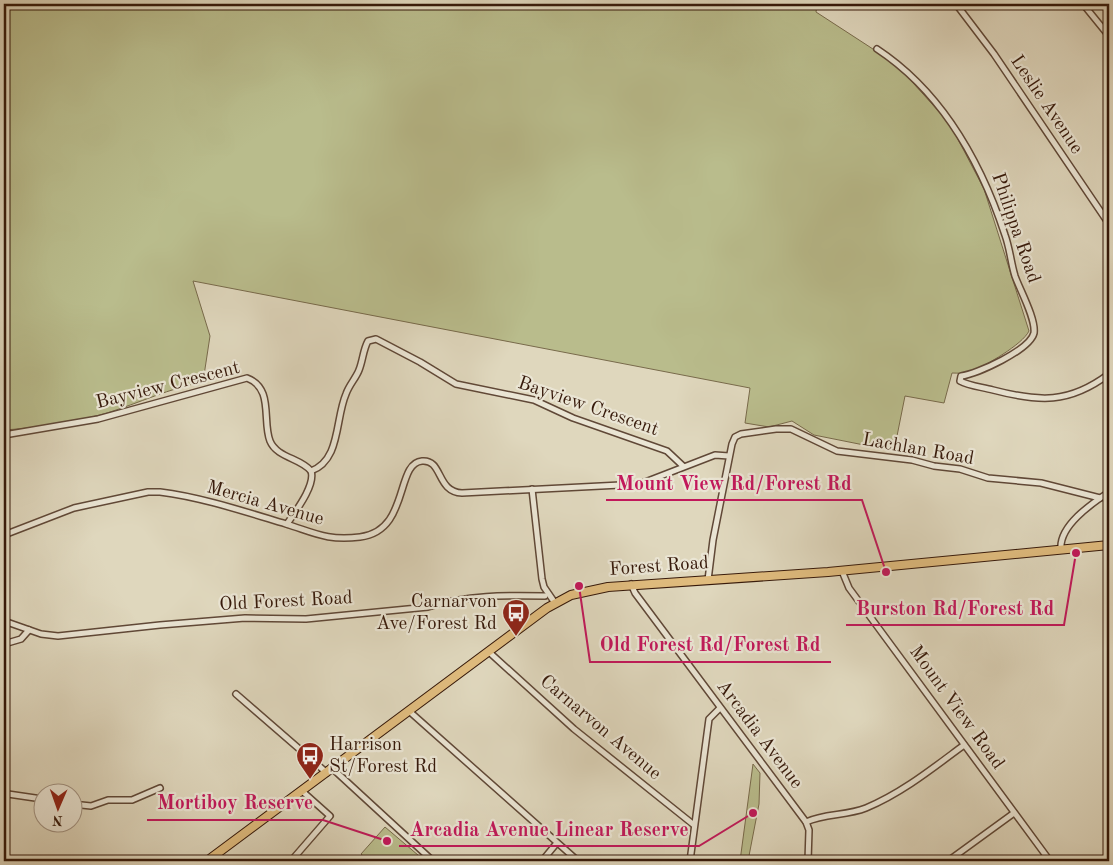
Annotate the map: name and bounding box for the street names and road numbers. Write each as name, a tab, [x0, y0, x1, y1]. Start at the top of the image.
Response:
street label: Leslie Avenue	[1006, 52, 1086, 158]
street label: Philippa Road	[987, 170, 1043, 286]
street label: Bayview Crescent	[94, 359, 242, 413]
street label: Bayview Crescent	[515, 374, 661, 440]
street label: Lachlan Road	[861, 431, 975, 469]
street label: Mercia Avenue	[204, 478, 326, 530]
street label: Forest Road	[608, 554, 710, 580]
street label: Old Forest Road	[219, 589, 353, 615]
street label: Mount View Road	[905, 643, 1007, 773]
street label: Carnarvon Avenue	[536, 672, 664, 784]
street label: Arcadia Avenue	[712, 677, 806, 793]

